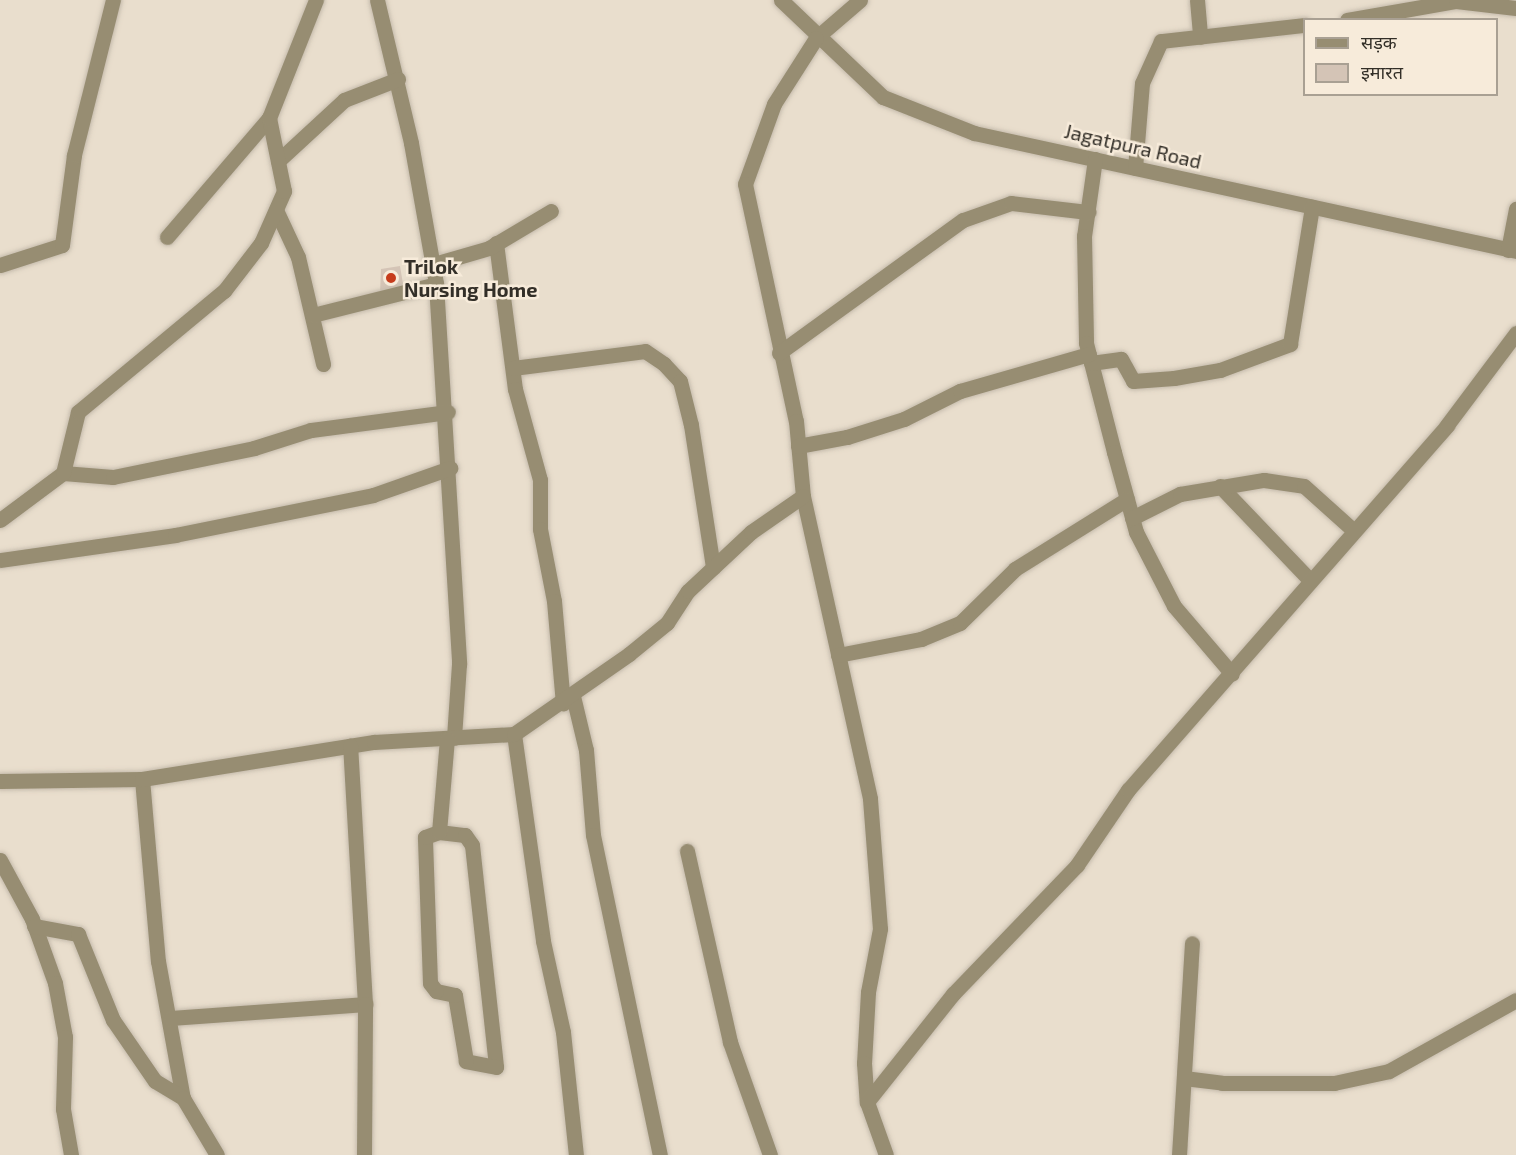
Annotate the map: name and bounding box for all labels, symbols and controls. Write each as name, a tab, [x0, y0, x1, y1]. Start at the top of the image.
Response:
legend	[1303, 18, 1498, 96]
text: सड़क	[1361, 31, 1397, 53]
text: इमारत	[1361, 61, 1403, 83]
street label: Jagatpura Road	[1062, 119, 1204, 173]
place label: Trilok Nursing Home	[404, 254, 537, 301]
marker: Trilok Nursing Home	[382, 269, 400, 287]

